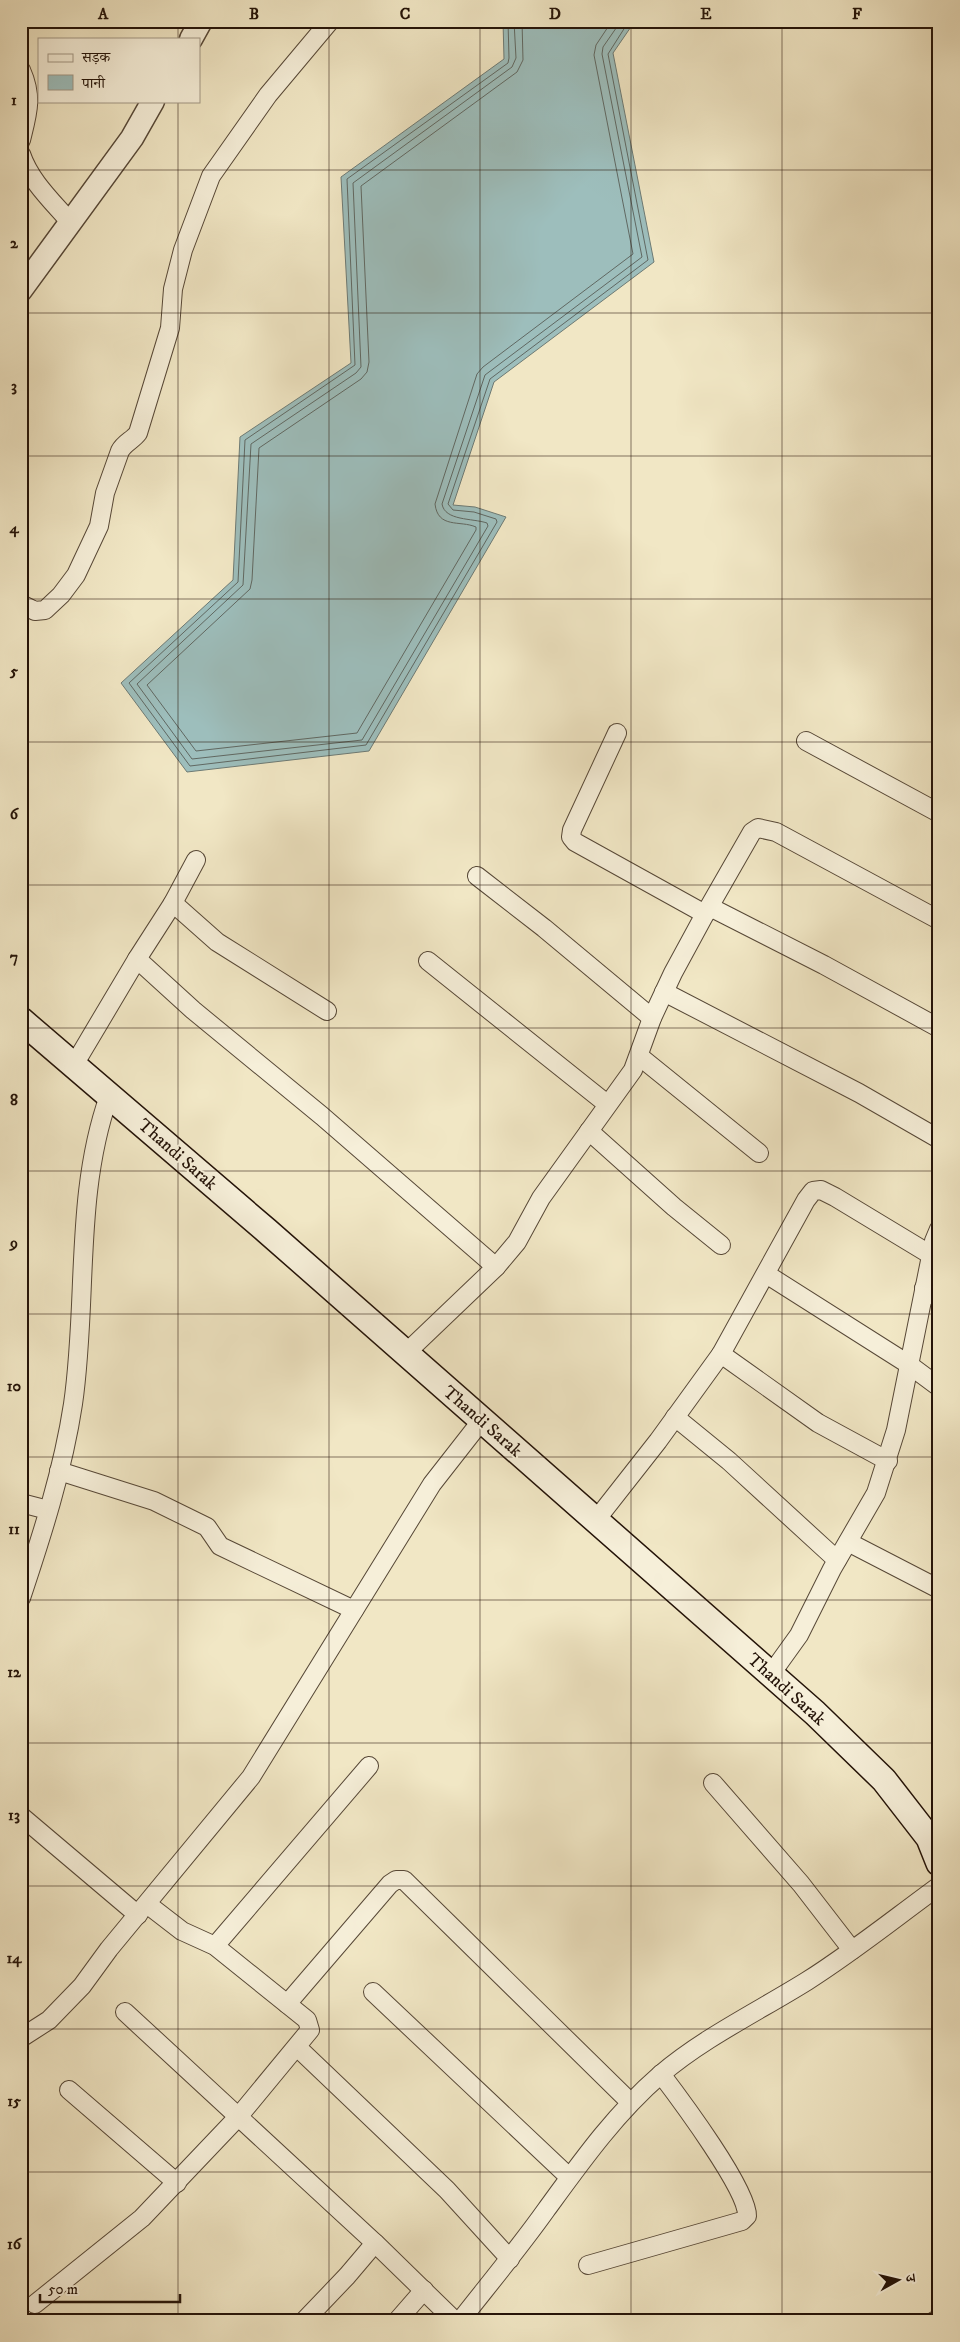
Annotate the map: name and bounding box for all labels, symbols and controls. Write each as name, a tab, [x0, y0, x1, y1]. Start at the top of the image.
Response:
text: A	[97, 4, 109, 24]
text: B	[249, 4, 259, 24]
text: C	[400, 4, 410, 24]
text: D	[549, 4, 561, 24]
text: E	[700, 4, 712, 24]
text: F	[852, 4, 862, 24]
legend	[38, 38, 200, 102]
text: सड़क	[81, 48, 111, 67]
text: पानी	[81, 74, 106, 93]
text: 1	[11, 90, 17, 110]
text: 2	[10, 233, 19, 253]
text: 3	[11, 376, 17, 396]
text: 4	[8, 518, 19, 538]
text: 5	[9, 661, 18, 681]
text: 6	[10, 804, 20, 824]
text: 7	[10, 947, 18, 967]
text: 8	[10, 1090, 18, 1110]
street label: Thandi Sarak	[133, 1114, 222, 1195]
text: 9	[9, 1233, 18, 1253]
text: 10	[7, 1376, 22, 1396]
street label: Thandi Sarak	[438, 1381, 527, 1462]
text: 11	[8, 1519, 20, 1539]
street label: Thandi Sarak	[743, 1649, 830, 1731]
text: 12	[7, 1662, 22, 1682]
text: 13	[8, 1805, 20, 1825]
text: 14	[6, 1948, 22, 1968]
text: 15	[7, 2091, 21, 2111]
text: 16	[7, 2234, 23, 2254]
north arrow	[872, 2254, 922, 2304]
scale bar	[40, 2272, 180, 2304]
text: उ	[900, 2273, 919, 2284]
text: 50 m	[48, 2280, 78, 2299]

